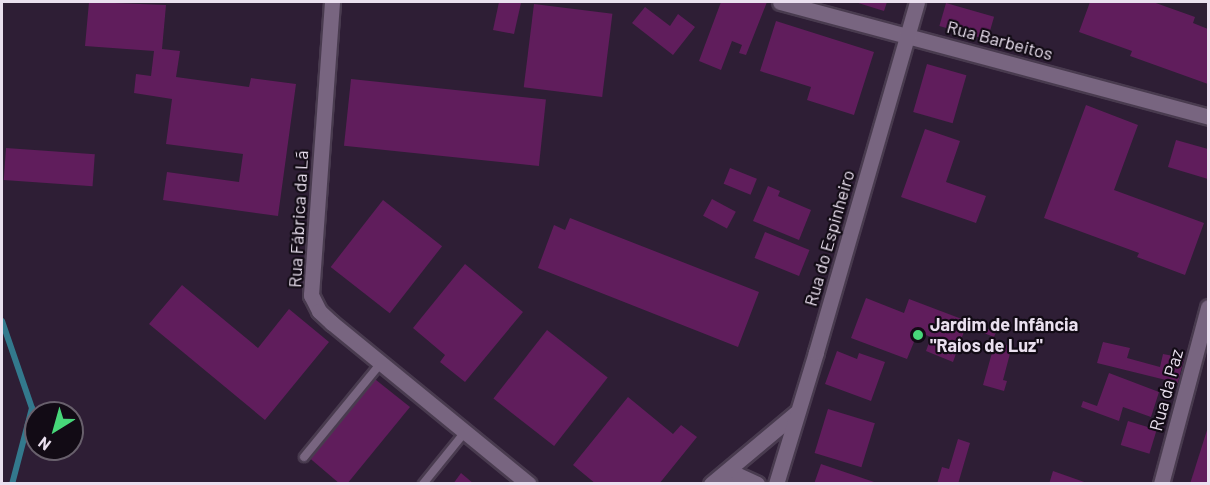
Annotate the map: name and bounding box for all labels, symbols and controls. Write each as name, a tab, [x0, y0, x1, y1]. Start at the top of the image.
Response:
street label: Rua Barbeitos	[945, 15, 1055, 65]
street label: Rua Fábrica da Lã	[284, 150, 312, 288]
street label: Rua do Espinheiro	[799, 167, 859, 309]
place label: Jardim de Infância "Raios de Luz"	[930, 314, 1078, 356]
marker: Jardim de Infância "Raios de Luz"	[911, 328, 925, 342]
street label: Rua da Paz	[1145, 347, 1187, 433]
north arrow	[24, 401, 84, 461]
text: N	[34, 433, 54, 455]

